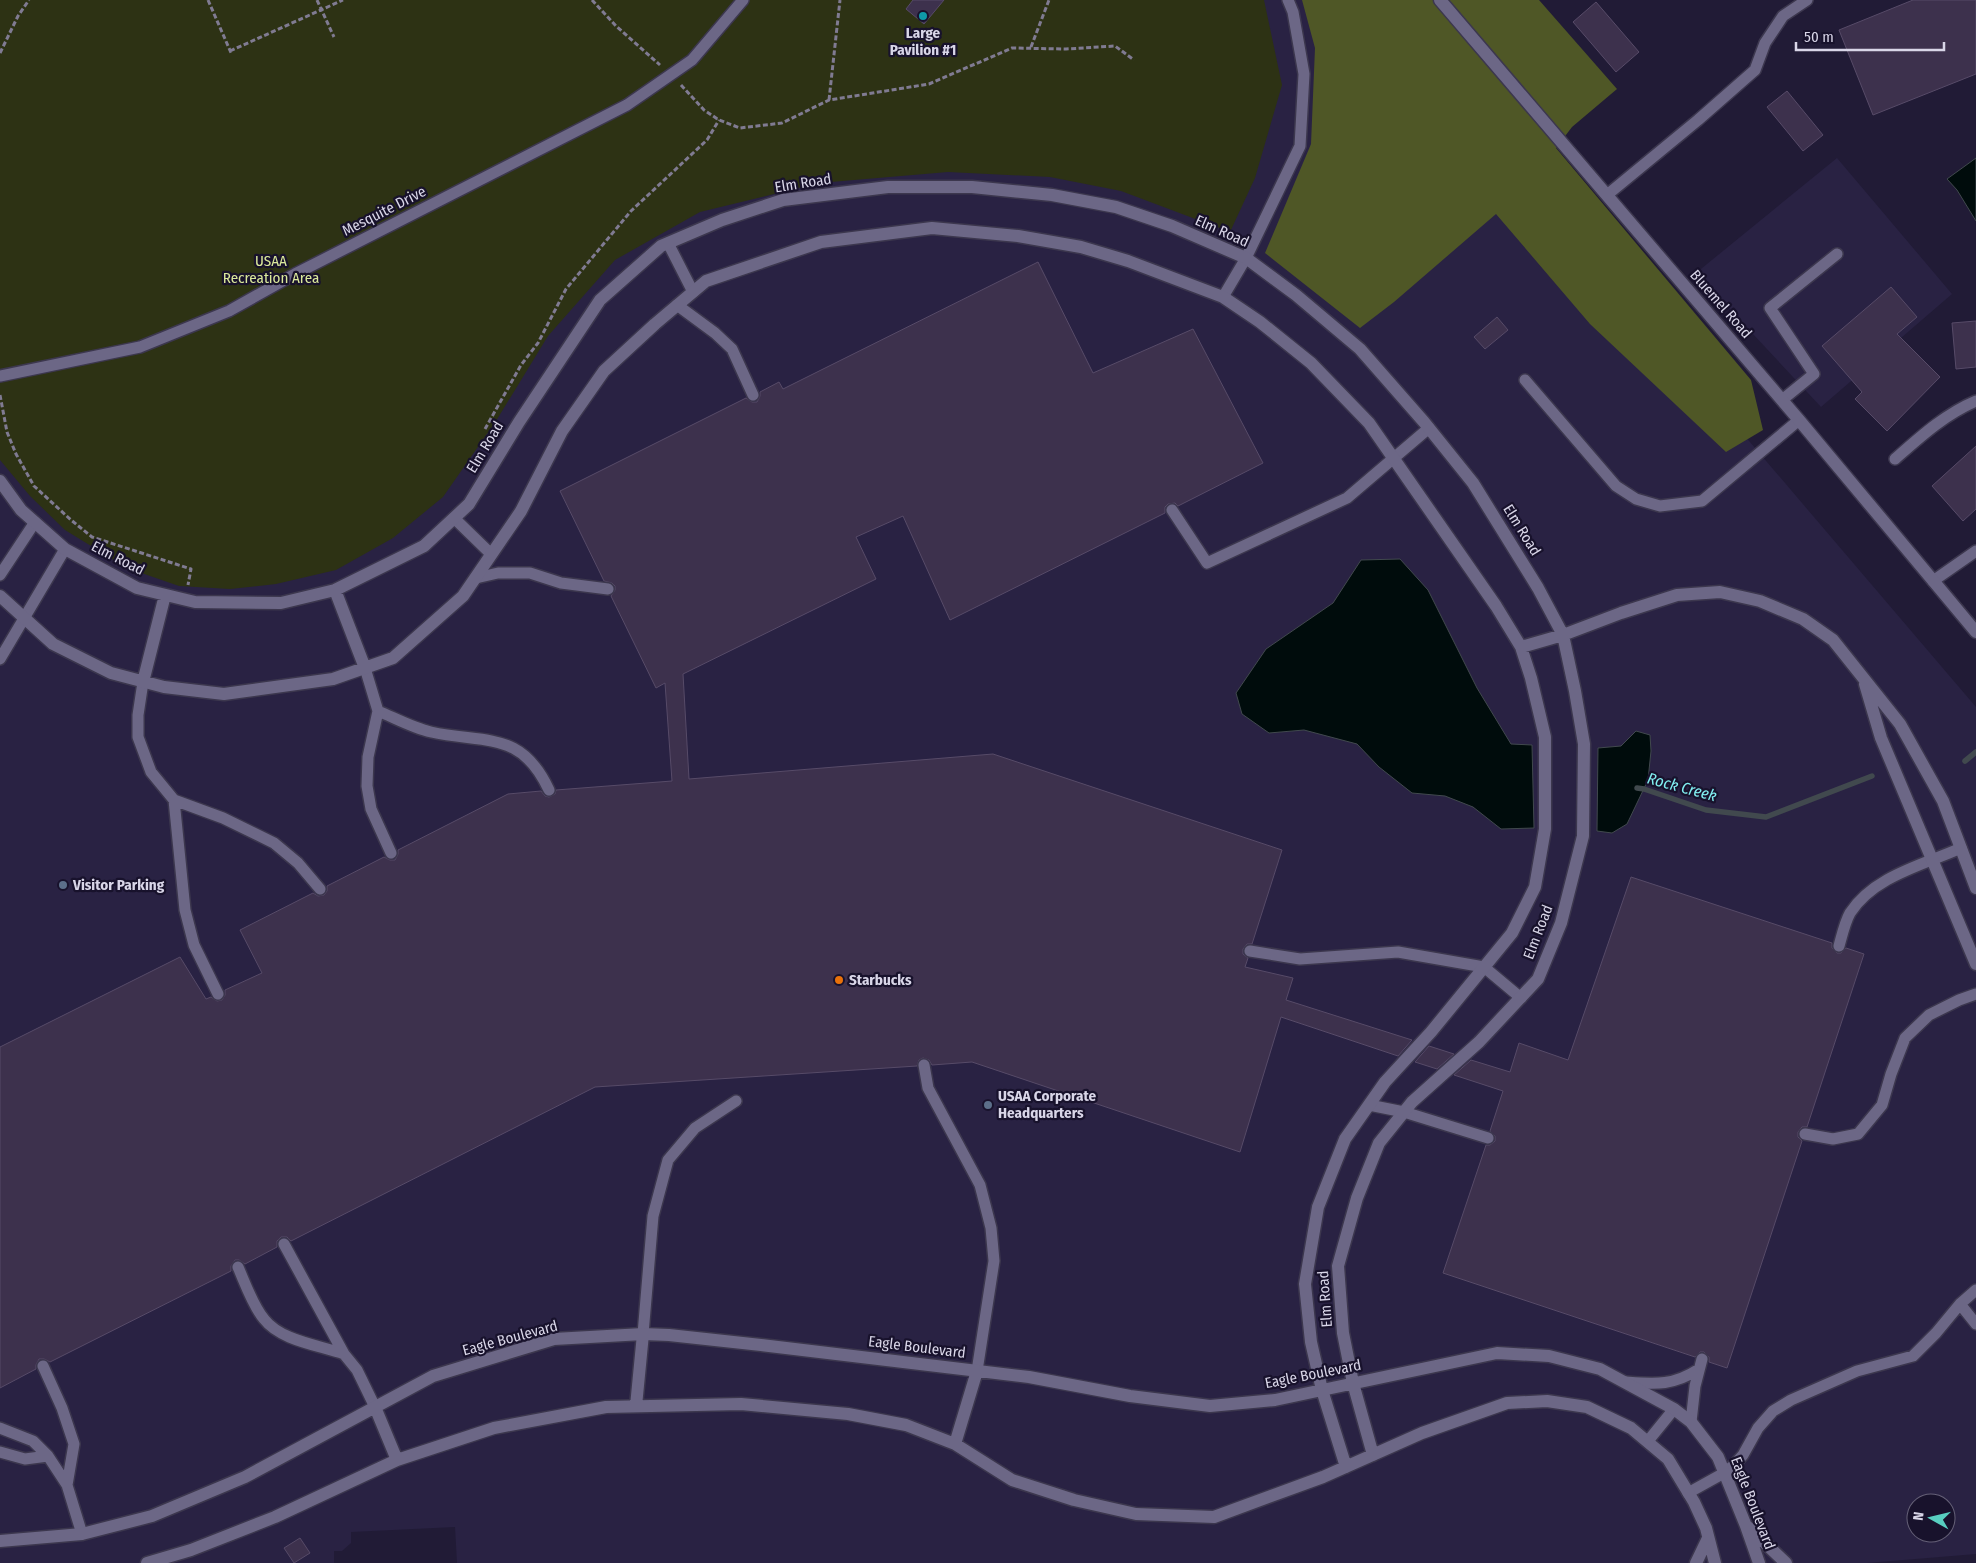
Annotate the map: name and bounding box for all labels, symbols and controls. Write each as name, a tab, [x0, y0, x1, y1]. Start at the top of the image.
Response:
marker: Large Pavilion #1	[917, 10, 929, 22]
scale bar	[1796, 20, 1944, 52]
place label: Large Pavilion #1	[890, 24, 956, 59]
text: 50 m	[1804, 28, 1834, 46]
street label: Elm Road	[773, 170, 833, 196]
street label: Mesquite Drive	[339, 182, 429, 240]
street label: Elm Road	[1192, 211, 1252, 251]
park label: USAA Recreation Area	[223, 252, 319, 287]
street label: Bluemel Road	[1686, 266, 1756, 342]
street label: Elm Road	[463, 418, 507, 476]
street label: Elm Road	[1499, 501, 1545, 559]
street label: Elm Road	[88, 537, 148, 579]
water label: Rock Creek	[1645, 769, 1719, 805]
place label: Visitor Parking	[72, 876, 165, 894]
marker: Visitor Parking	[57, 879, 69, 891]
street label: Elm Road	[1519, 902, 1557, 962]
place label: Starbucks	[849, 971, 912, 989]
marker: Starbucks	[833, 974, 845, 986]
place label: USAA Corporate Headquarters	[998, 1087, 1097, 1122]
marker: USAA Corporate Headquarters	[982, 1099, 994, 1111]
street label: Elm Road	[1314, 1270, 1336, 1328]
street label: Eagle Boulevard	[460, 1317, 560, 1359]
street label: Eagle Boulevard	[867, 1332, 967, 1362]
street label: Eagle Boulevard	[1263, 1356, 1363, 1392]
street label: Eagle Boulevard	[1727, 1454, 1779, 1552]
north arrow	[1906, 1493, 1956, 1543]
text: N	[1910, 1511, 1928, 1522]

